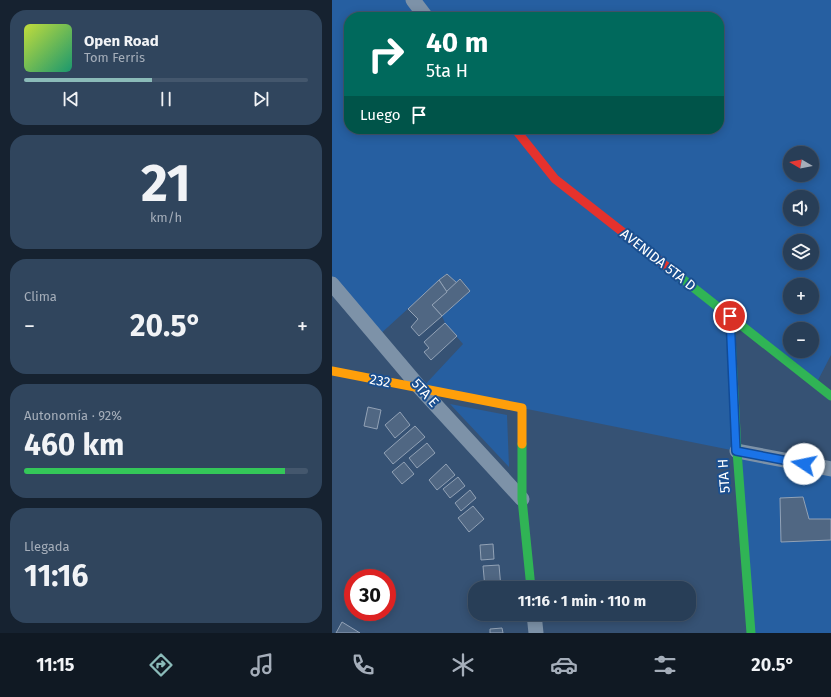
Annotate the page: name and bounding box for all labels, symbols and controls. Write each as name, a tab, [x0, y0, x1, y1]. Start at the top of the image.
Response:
text: 40 m	[426, 26, 489, 59]
icon: right	[360, 28, 412, 80]
text: Open Road	[84, 32, 159, 50]
text: Tom Ferris	[84, 50, 145, 65]
text: 5ta H	[426, 60, 468, 82]
icon: previous	[60, 88, 82, 110]
icon: pause	[155, 88, 177, 110]
icon: next	[250, 88, 272, 110]
icon: arrive	[408, 104, 430, 126]
text: Luego	[360, 106, 400, 124]
north arrow	[783, 146, 819, 182]
map controls	[783, 146, 819, 358]
text: 21	[141, 152, 191, 215]
button: sound	[783, 190, 819, 226]
text: km/h	[150, 210, 182, 225]
street label: AVENIDA 5TA D	[617, 225, 699, 295]
button: layers	[783, 234, 819, 270]
button: +	[783, 278, 819, 314]
text: Clima	[24, 289, 57, 304]
pin	[713, 299, 747, 333]
icon: arrive	[719, 305, 741, 327]
text: 20.5°	[130, 308, 202, 344]
text: −	[24, 313, 35, 340]
text: +	[297, 313, 308, 340]
button: −	[783, 322, 819, 358]
street label: 232	[368, 371, 392, 391]
street label: 5TA E	[408, 375, 442, 411]
text: Autonomía · 92%	[24, 408, 122, 423]
text: 460 km	[24, 427, 124, 463]
position arrow	[783, 443, 825, 485]
street label: 5TA H	[714, 458, 734, 494]
text: Llegada	[24, 539, 70, 554]
text: 11:16	[24, 558, 88, 594]
speed limit sign: 30	[344, 569, 396, 621]
text: 11:16 · 1 min · 110 m	[518, 592, 646, 610]
icon: directions	[147, 651, 175, 679]
icon: music	[248, 651, 276, 679]
icon: phone	[349, 651, 377, 679]
icon: climate	[449, 651, 477, 679]
icon: car	[550, 651, 578, 679]
icon: filters	[651, 651, 679, 679]
text: 11:15	[36, 654, 74, 676]
text: 20.5°	[751, 654, 795, 676]

